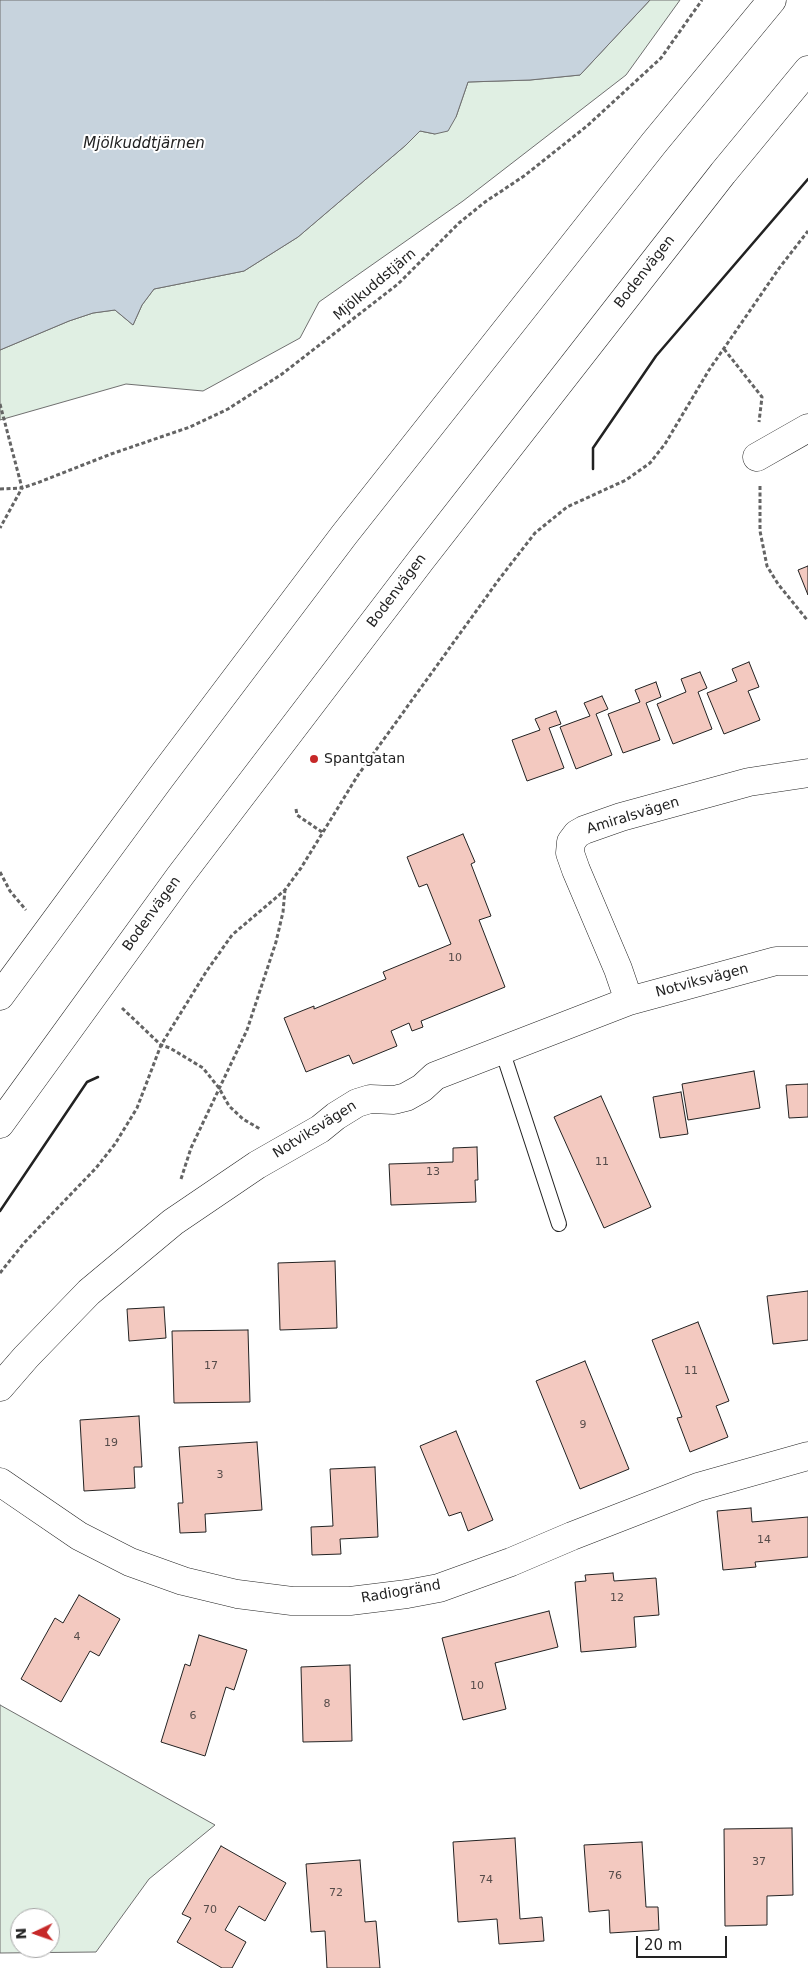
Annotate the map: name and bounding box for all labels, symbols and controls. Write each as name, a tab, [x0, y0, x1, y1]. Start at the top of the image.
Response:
water label: Mjölkuddtjärnen	[83, 135, 205, 153]
street label: Bodenvägen	[611, 232, 679, 312]
street label: Mjölkuddstjärn	[330, 246, 420, 324]
street label: Bodenvägen	[364, 551, 430, 631]
place label: Spantgatan	[324, 751, 405, 767]
marker: Spantgatan	[308, 753, 320, 765]
street label: Amiralsvägen	[585, 794, 681, 838]
street label: Bodenvägen	[119, 874, 185, 954]
house number: 10	[448, 951, 462, 965]
street label: Notviksvägen	[654, 961, 750, 1001]
street label: Notviksvägen	[270, 1098, 360, 1162]
house number: 11	[595, 1155, 609, 1169]
house number: 13	[426, 1165, 440, 1179]
house number: 17	[204, 1359, 218, 1373]
house number: 11	[684, 1364, 698, 1378]
house number: 9	[580, 1418, 586, 1432]
house number: 19	[104, 1436, 118, 1450]
house number: 3	[217, 1468, 223, 1482]
house number: 14	[757, 1533, 771, 1547]
street label: Radiogränd	[360, 1577, 442, 1607]
house number: 12	[610, 1591, 624, 1605]
house number: 4	[74, 1630, 80, 1644]
house number: 10	[470, 1679, 484, 1693]
house number: 8	[324, 1697, 330, 1711]
house number: 6	[190, 1709, 196, 1723]
house number: 37	[752, 1855, 766, 1869]
house number: 76	[608, 1869, 622, 1883]
house number: 74	[479, 1873, 493, 1887]
house number: 72	[329, 1886, 343, 1900]
house number: 70	[203, 1903, 217, 1917]
north arrow	[10, 1908, 60, 1958]
scale bar	[638, 1926, 729, 1958]
text: N	[13, 1927, 29, 1940]
text: 20 m	[644, 1936, 682, 1954]

